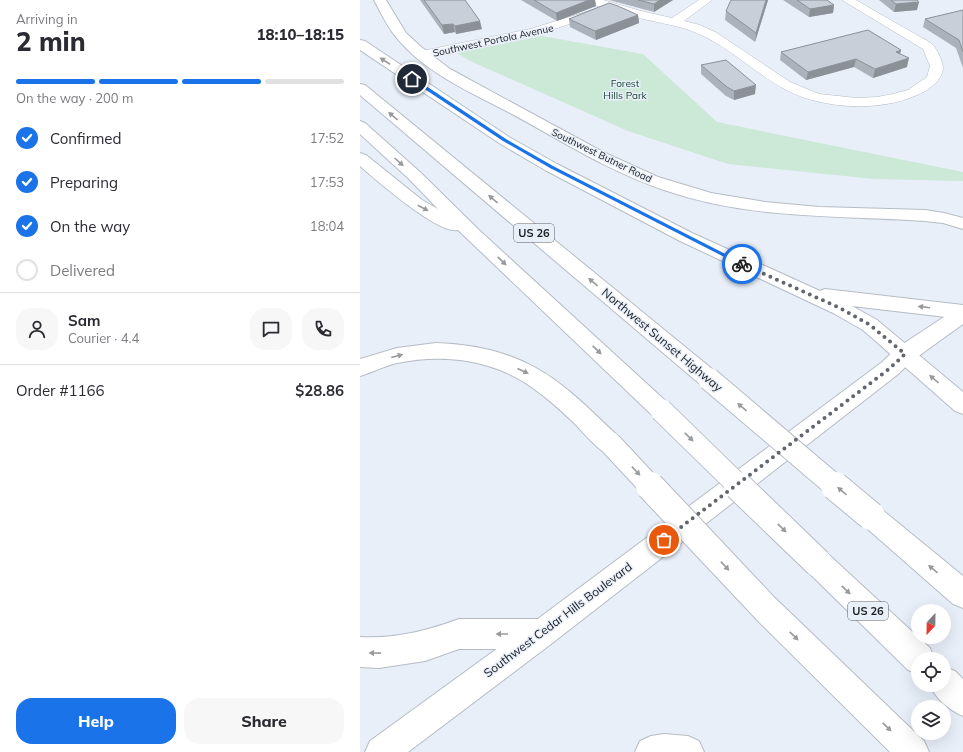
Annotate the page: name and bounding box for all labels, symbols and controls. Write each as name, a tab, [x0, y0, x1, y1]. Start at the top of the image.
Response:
text: Arriving in	[16, 11, 78, 27]
street label: Southwest Portola Avenue	[432, 21, 555, 60]
text: 2 min	[16, 25, 86, 58]
text: 18:10–18:15	[257, 25, 344, 44]
one-way arrow	[380, 57, 390, 65]
pin	[395, 62, 429, 96]
icon: home	[401, 68, 423, 90]
park label: Forest Hills Park	[603, 77, 648, 102]
text: On the way · 200 m	[16, 90, 133, 106]
one-way arrow	[388, 111, 399, 120]
street label: Southwest Butner Road	[549, 125, 654, 185]
icon: check	[16, 127, 38, 149]
text: Confirmed	[50, 129, 121, 148]
text: 17:52	[310, 130, 344, 146]
one-way arrow	[394, 157, 405, 166]
icon: check	[16, 171, 38, 193]
text: Preparing	[50, 173, 118, 192]
text: 17:53	[310, 174, 344, 190]
one-way arrow	[488, 194, 499, 203]
one-way arrow	[417, 205, 429, 211]
icon: check	[16, 215, 38, 237]
text: On the way	[50, 217, 130, 236]
text: 18:04	[310, 218, 344, 234]
road number: US 26	[514, 224, 554, 242]
courier	[722, 244, 762, 284]
icon: bike	[731, 253, 753, 275]
one-way arrow	[497, 257, 507, 266]
text: Delivered	[50, 261, 115, 280]
one-way arrow	[588, 278, 598, 287]
street label: Northwest Sunset Highway	[599, 285, 726, 395]
one-way arrow	[918, 304, 930, 310]
button: person	[16, 308, 58, 350]
button: chat	[250, 308, 292, 350]
button: phone	[302, 308, 344, 350]
text: Sam	[68, 311, 100, 330]
text: Courier · 4.4	[68, 330, 139, 346]
one-way arrow	[592, 345, 602, 355]
one-way arrow	[391, 353, 403, 359]
one-way arrow	[518, 368, 529, 374]
one-way arrow	[929, 374, 940, 383]
text: Order #1166	[16, 381, 104, 400]
text: $28.86	[295, 381, 344, 400]
one-way arrow	[737, 403, 748, 412]
one-way arrow	[684, 433, 694, 442]
one-way arrow	[632, 466, 641, 476]
one-way arrow	[836, 486, 847, 495]
pin	[647, 523, 681, 557]
one-way arrow	[777, 523, 787, 533]
icon: bag	[653, 529, 675, 551]
street label: Southwest Cedar Hills Boulevard	[481, 559, 635, 680]
one-way arrow	[721, 561, 730, 571]
one-way arrow	[928, 564, 939, 573]
one-way arrow	[841, 585, 851, 594]
road number: US 26	[848, 602, 888, 620]
north arrow	[911, 604, 951, 644]
map controls	[911, 604, 951, 740]
one-way arrow	[495, 631, 508, 637]
one-way arrow	[789, 631, 799, 641]
one-way arrow	[368, 650, 381, 656]
button: locate	[911, 652, 951, 692]
button: Help	[16, 698, 176, 744]
button: Share	[184, 698, 344, 744]
button: layers	[911, 700, 951, 740]
one-way arrow	[882, 722, 892, 732]

